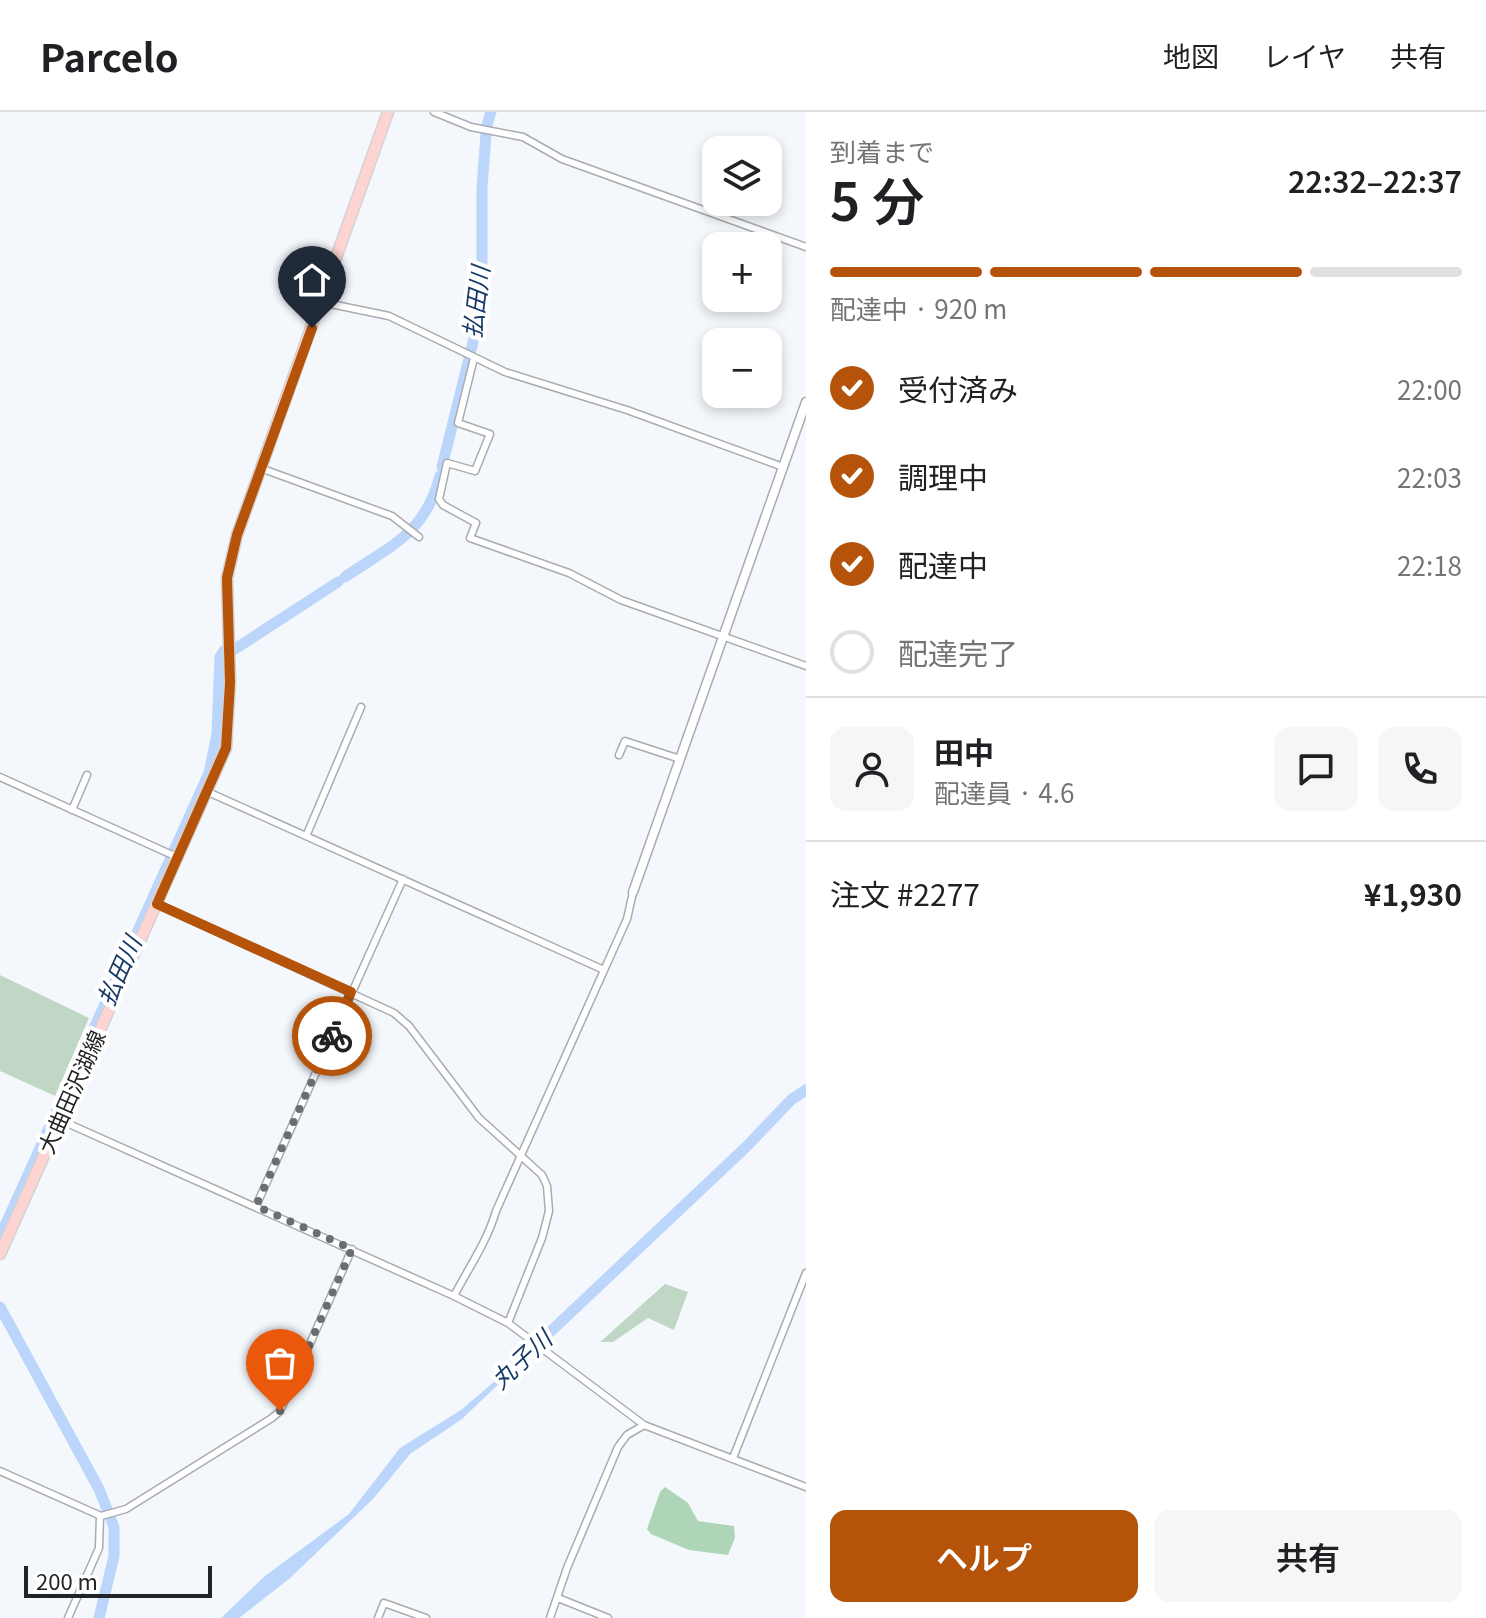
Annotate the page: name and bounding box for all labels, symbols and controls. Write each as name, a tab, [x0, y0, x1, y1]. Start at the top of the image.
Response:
text: Parcelo	[40, 28, 179, 83]
text: 地図	[1163, 35, 1219, 75]
text: レイヤ	[1263, 35, 1346, 75]
text: 共有	[1390, 35, 1446, 75]
text: 到着まで	[830, 132, 934, 169]
map controls	[702, 136, 782, 408]
button: layers	[702, 136, 782, 216]
text: 22:32–22:37	[1288, 158, 1462, 202]
text: 5 分	[830, 161, 924, 236]
button: +	[702, 232, 782, 312]
pin	[278, 246, 346, 328]
icon: home	[290, 258, 334, 302]
water label: 払田川	[453, 261, 497, 340]
text: 配達中 · 920 m	[830, 289, 1007, 326]
button: −	[702, 328, 782, 408]
icon: check	[830, 366, 874, 410]
text: 受付済み	[898, 366, 1018, 410]
text: 22:00	[1397, 370, 1462, 407]
icon: check	[830, 454, 874, 498]
text: 調理中	[898, 454, 988, 498]
text: 22:03	[1397, 458, 1462, 495]
icon: check	[830, 542, 874, 586]
text: 配達中	[898, 542, 988, 586]
text: 22:18	[1397, 546, 1462, 583]
text: 配達完了	[898, 630, 1018, 674]
button: person	[830, 727, 914, 811]
button: chat	[1274, 727, 1358, 811]
button: phone	[1378, 727, 1462, 811]
text: 田中	[934, 729, 994, 773]
text: 配達員 · 4.6	[934, 773, 1074, 810]
text: 注文 #2277	[830, 871, 980, 915]
text: ¥1,930	[1364, 871, 1462, 915]
water label: 払田川	[87, 927, 150, 1010]
courier	[292, 996, 372, 1076]
icon: bike	[310, 1014, 354, 1058]
street label: 大曲田沢湖線	[29, 1024, 112, 1158]
water label: 丸子川	[482, 1319, 561, 1396]
pin	[246, 1329, 314, 1411]
icon: bag	[258, 1341, 302, 1385]
button: ヘルプ	[830, 1510, 1138, 1602]
button: 共有	[1154, 1510, 1462, 1602]
scale bar	[24, 1562, 212, 1598]
text: 200 m	[36, 1564, 98, 1596]

